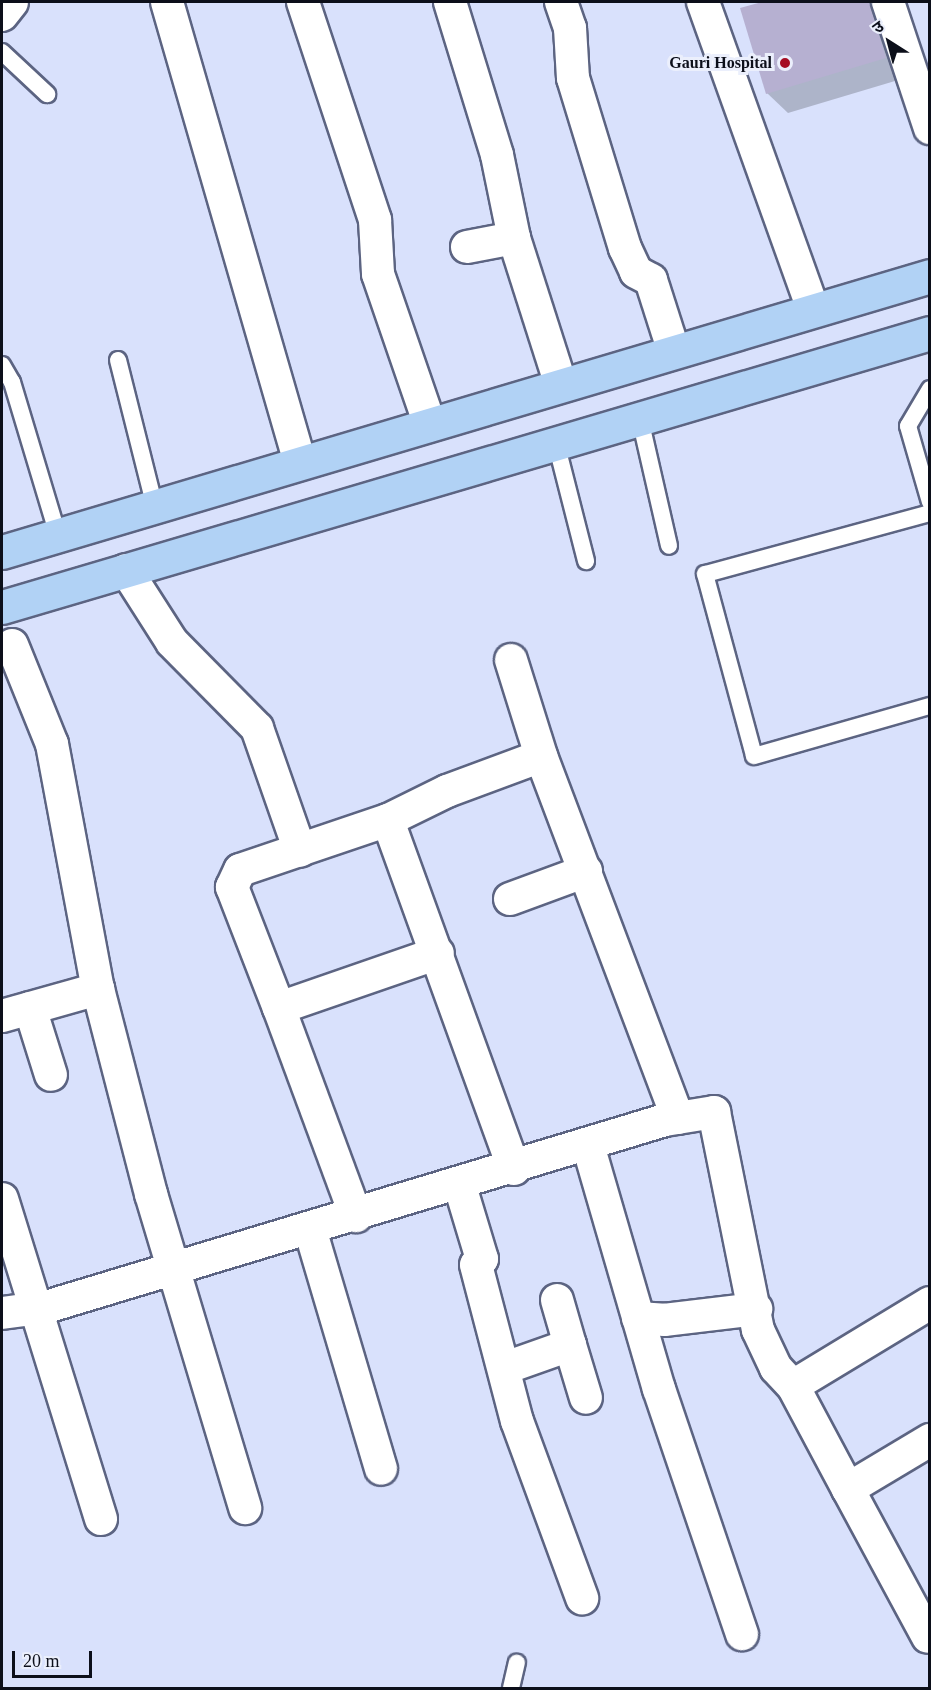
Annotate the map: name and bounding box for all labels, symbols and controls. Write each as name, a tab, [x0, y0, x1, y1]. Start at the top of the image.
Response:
north arrow	[859, 12, 919, 72]
text: उ	[869, 17, 887, 37]
place label: Gauri Hospital	[669, 53, 772, 73]
marker: Gauri Hospital	[776, 54, 794, 72]
scale bar	[15, 1639, 94, 1677]
text: 20 m	[23, 1651, 60, 1671]

